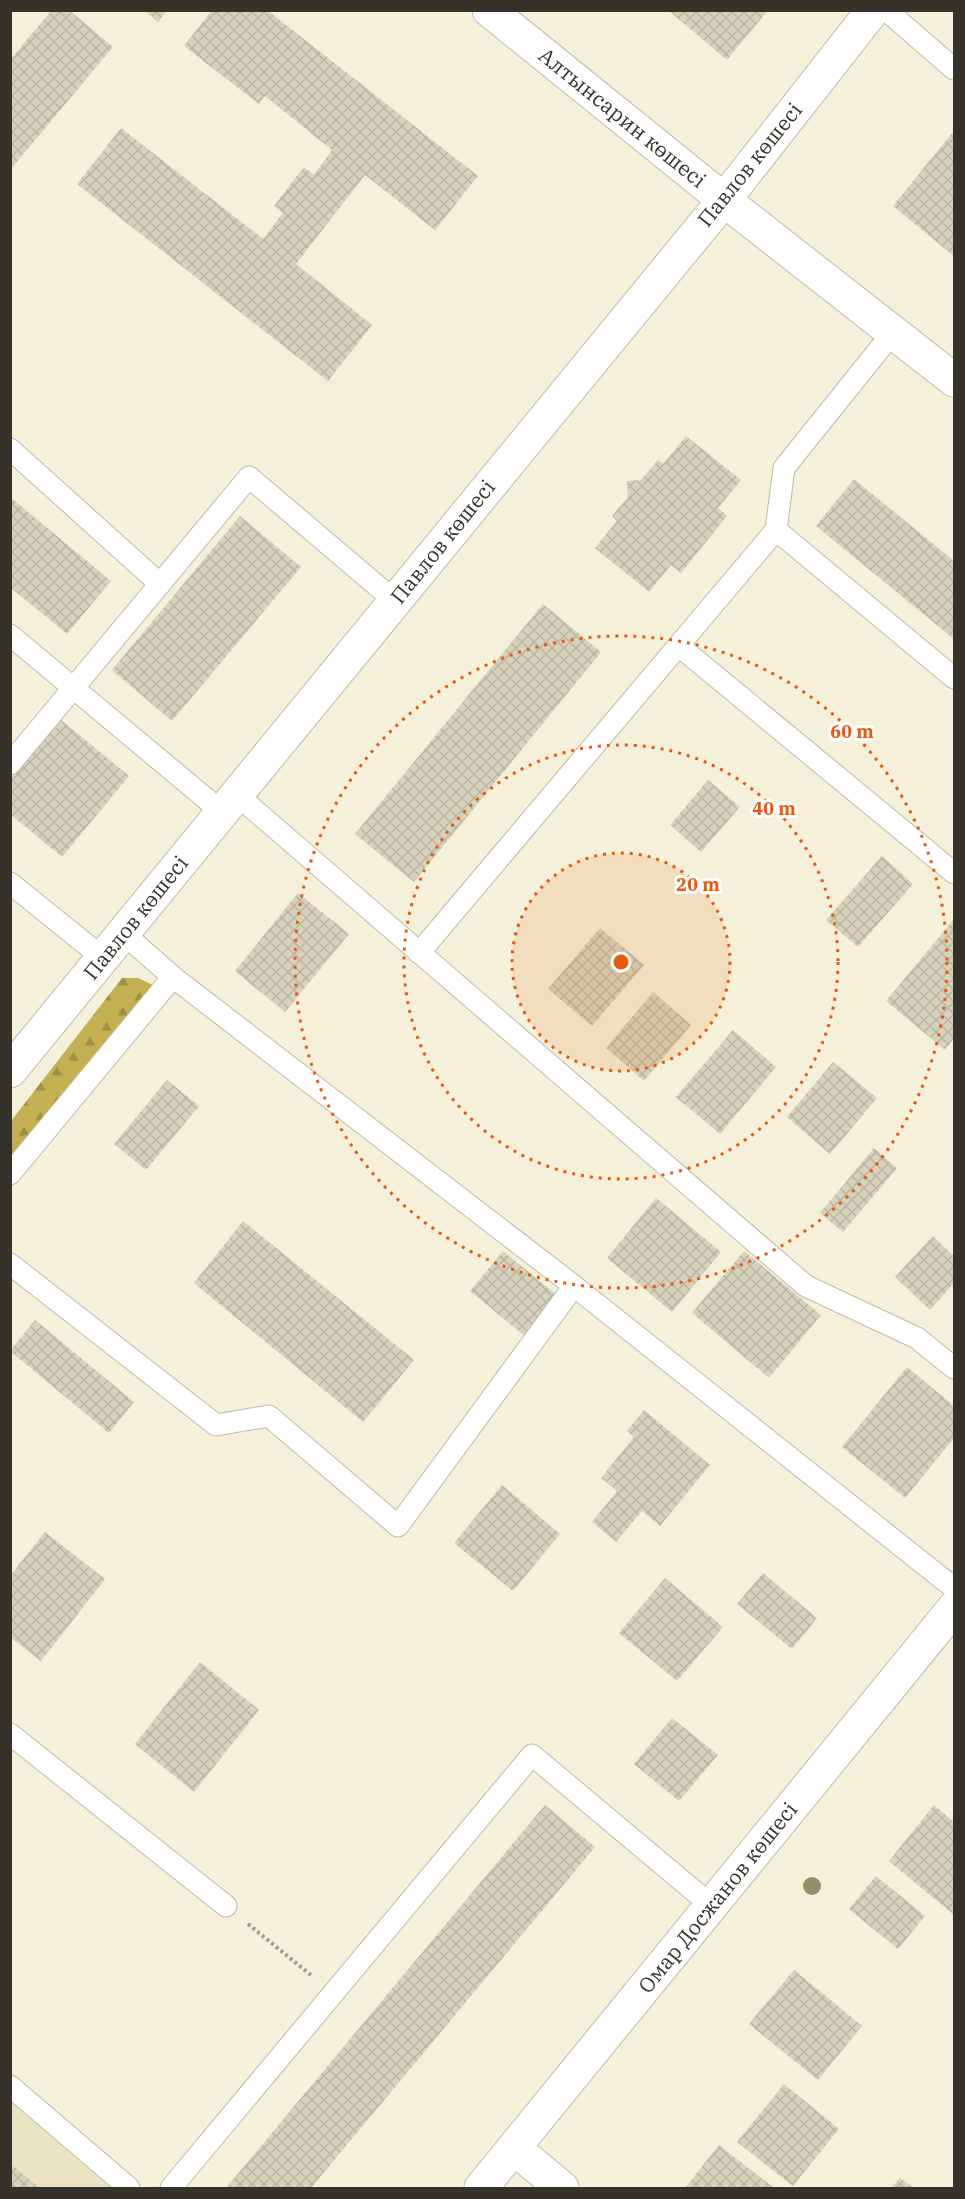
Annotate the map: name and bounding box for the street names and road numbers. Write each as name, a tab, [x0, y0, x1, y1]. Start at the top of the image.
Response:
street label: Алтынсарин көшесі	[533, 41, 712, 193]
street label: Павлов көшесі	[691, 97, 808, 232]
street label: Павлов көшесі	[384, 474, 501, 609]
street label: Павлов көшесі	[77, 850, 194, 985]
street label: Омар Досжанов көшесі	[631, 1796, 803, 1999]

